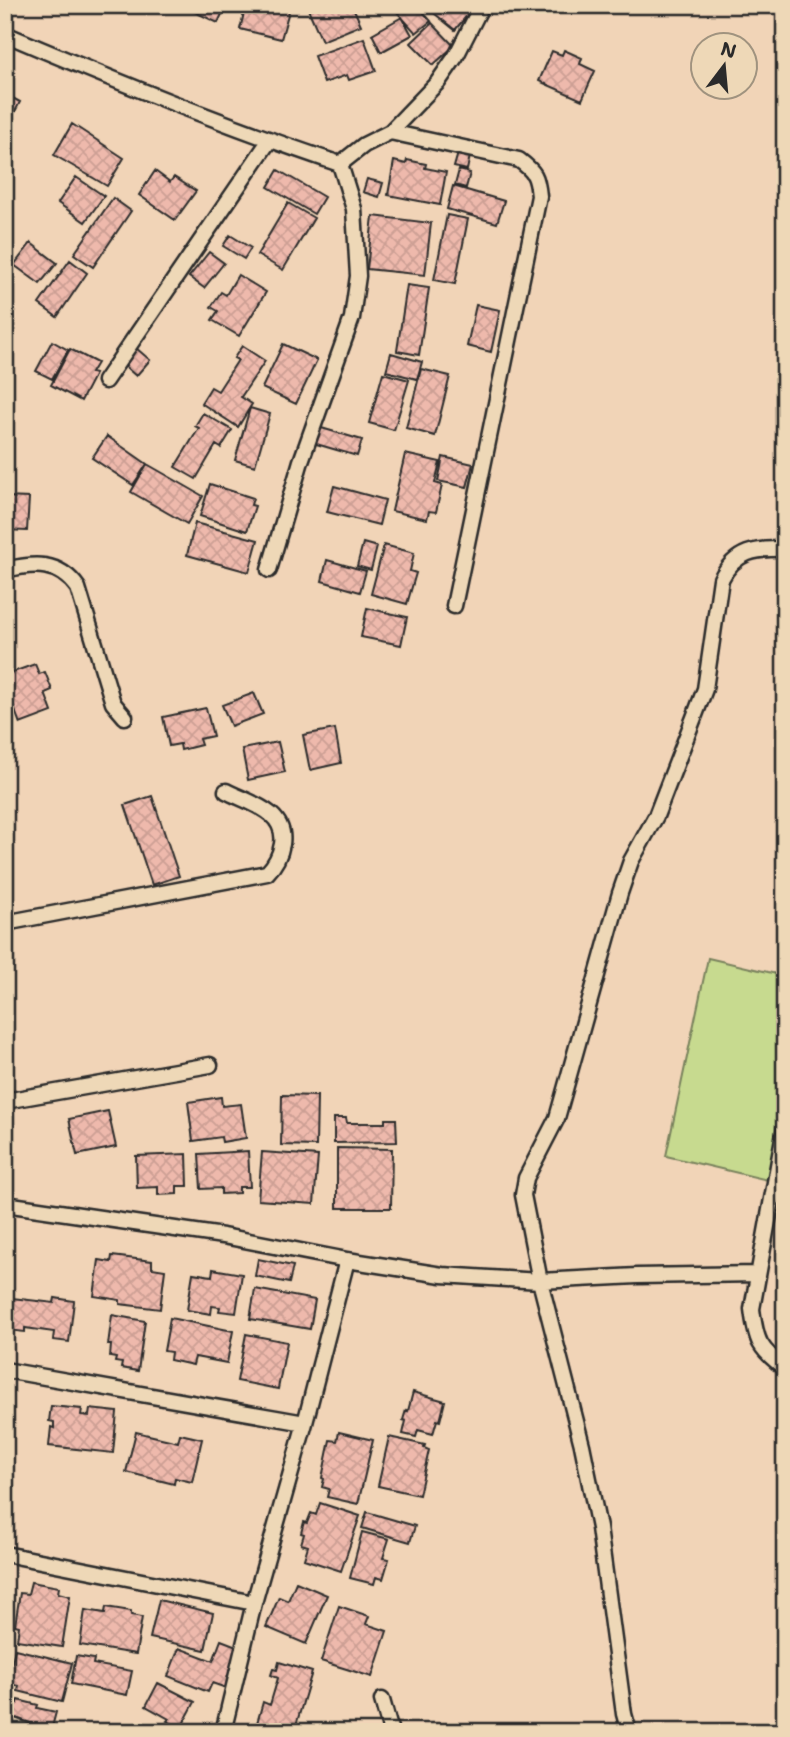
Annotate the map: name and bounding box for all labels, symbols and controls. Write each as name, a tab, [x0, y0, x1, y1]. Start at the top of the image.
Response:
north arrow	[688, 32, 758, 102]
text: N	[718, 36, 739, 64]

